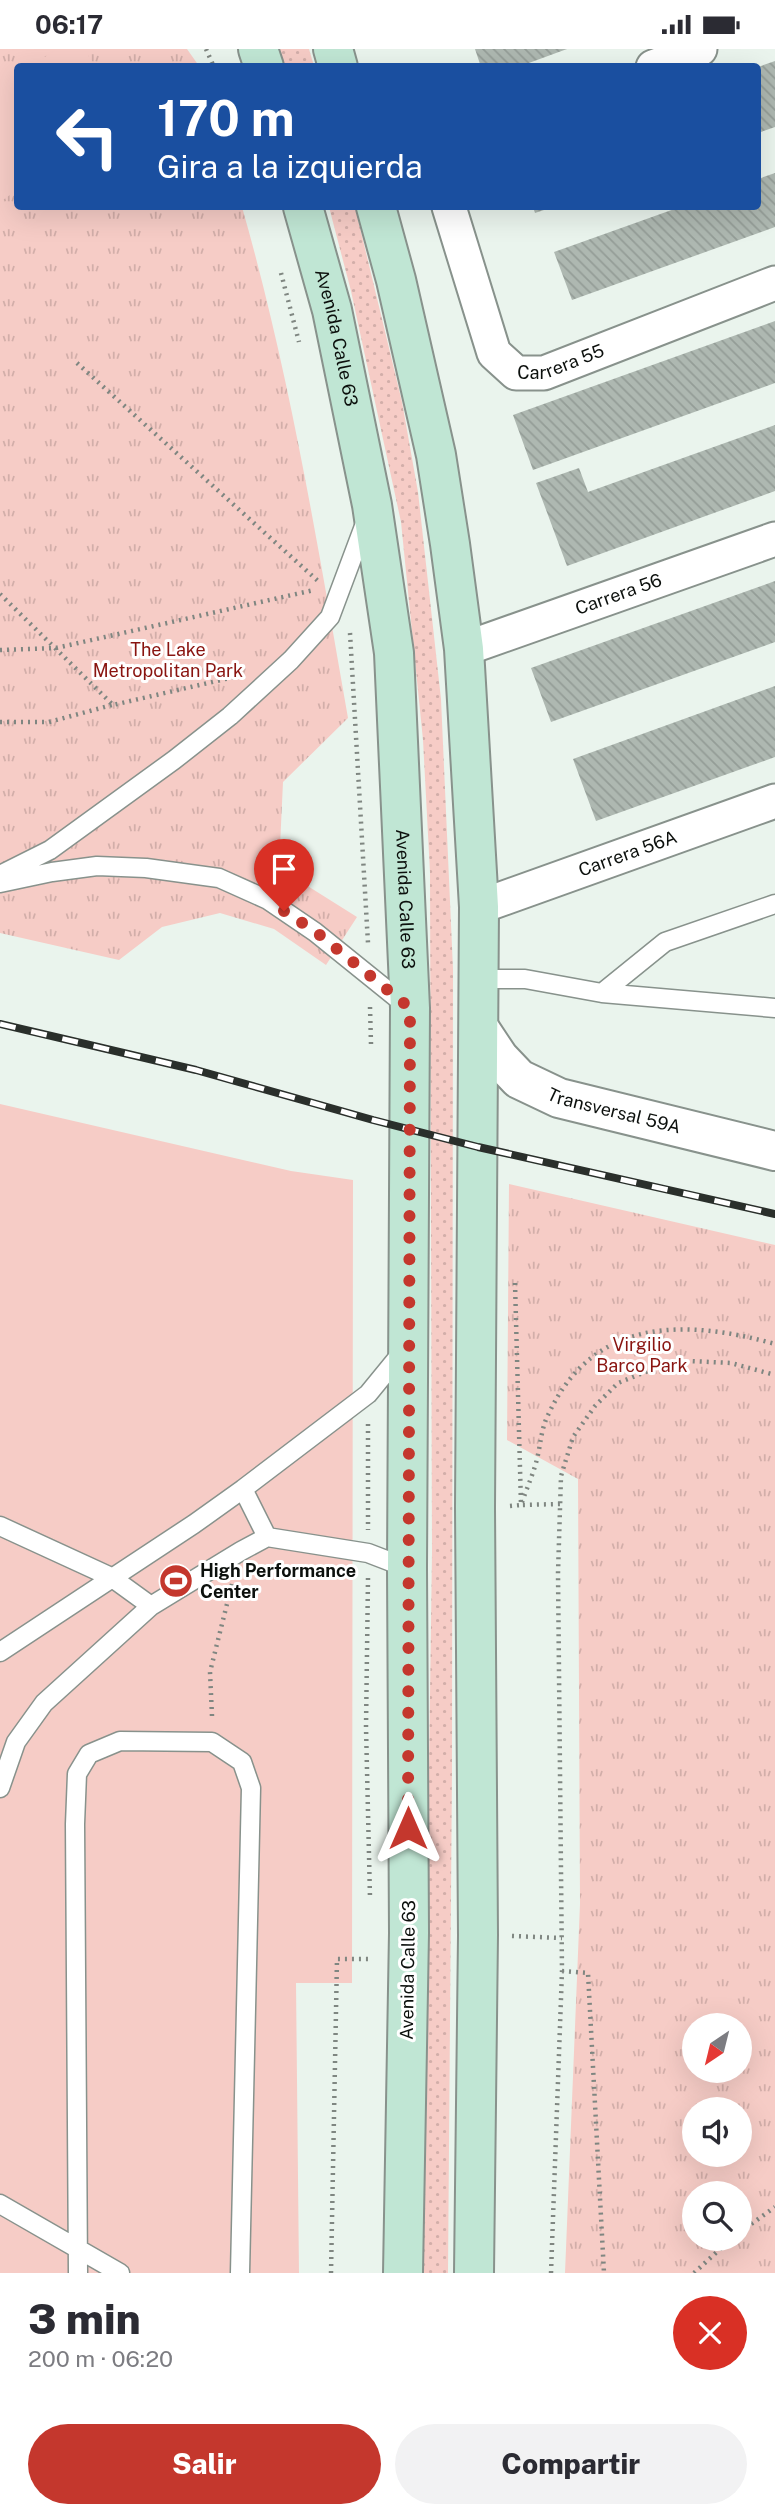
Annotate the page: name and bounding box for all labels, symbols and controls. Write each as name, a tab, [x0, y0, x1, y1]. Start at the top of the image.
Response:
text: 06:17	[35, 9, 103, 40]
text: 170 m	[157, 89, 295, 147]
icon: left	[42, 91, 133, 182]
text: Gira a la izquierda	[157, 148, 423, 185]
street label: Avenida Calle 63	[311, 267, 362, 408]
street label: Carrera 55	[517, 340, 607, 383]
street label: Carrera 56	[572, 569, 664, 619]
park label: The Lake Metropolitan Park	[93, 639, 243, 681]
street label: Carrera 56A	[576, 826, 680, 881]
street label: Avenida Calle 63	[392, 829, 419, 970]
pin	[254, 839, 314, 911]
icon: arrive	[265, 850, 303, 888]
street label: Transversal 59A	[544, 1083, 683, 1138]
park label: Virgilio Barco Park	[596, 1334, 688, 1376]
place label: High Performance Center	[200, 1560, 356, 1602]
sports icon: High Performance Center	[157, 1562, 195, 1600]
position arrow	[371, 1791, 445, 1865]
street label: Avenida Calle 63	[396, 1900, 419, 2040]
north arrow	[682, 2013, 752, 2083]
map controls	[682, 2013, 752, 2251]
button: sound	[682, 2097, 752, 2167]
button: search	[682, 2181, 752, 2251]
text: 3 min	[28, 2294, 141, 2343]
button: close	[673, 2296, 747, 2370]
text: 200 m · 06:20	[28, 2345, 173, 2372]
button: Salir	[28, 2424, 381, 2504]
button: Compartir	[395, 2424, 747, 2504]

